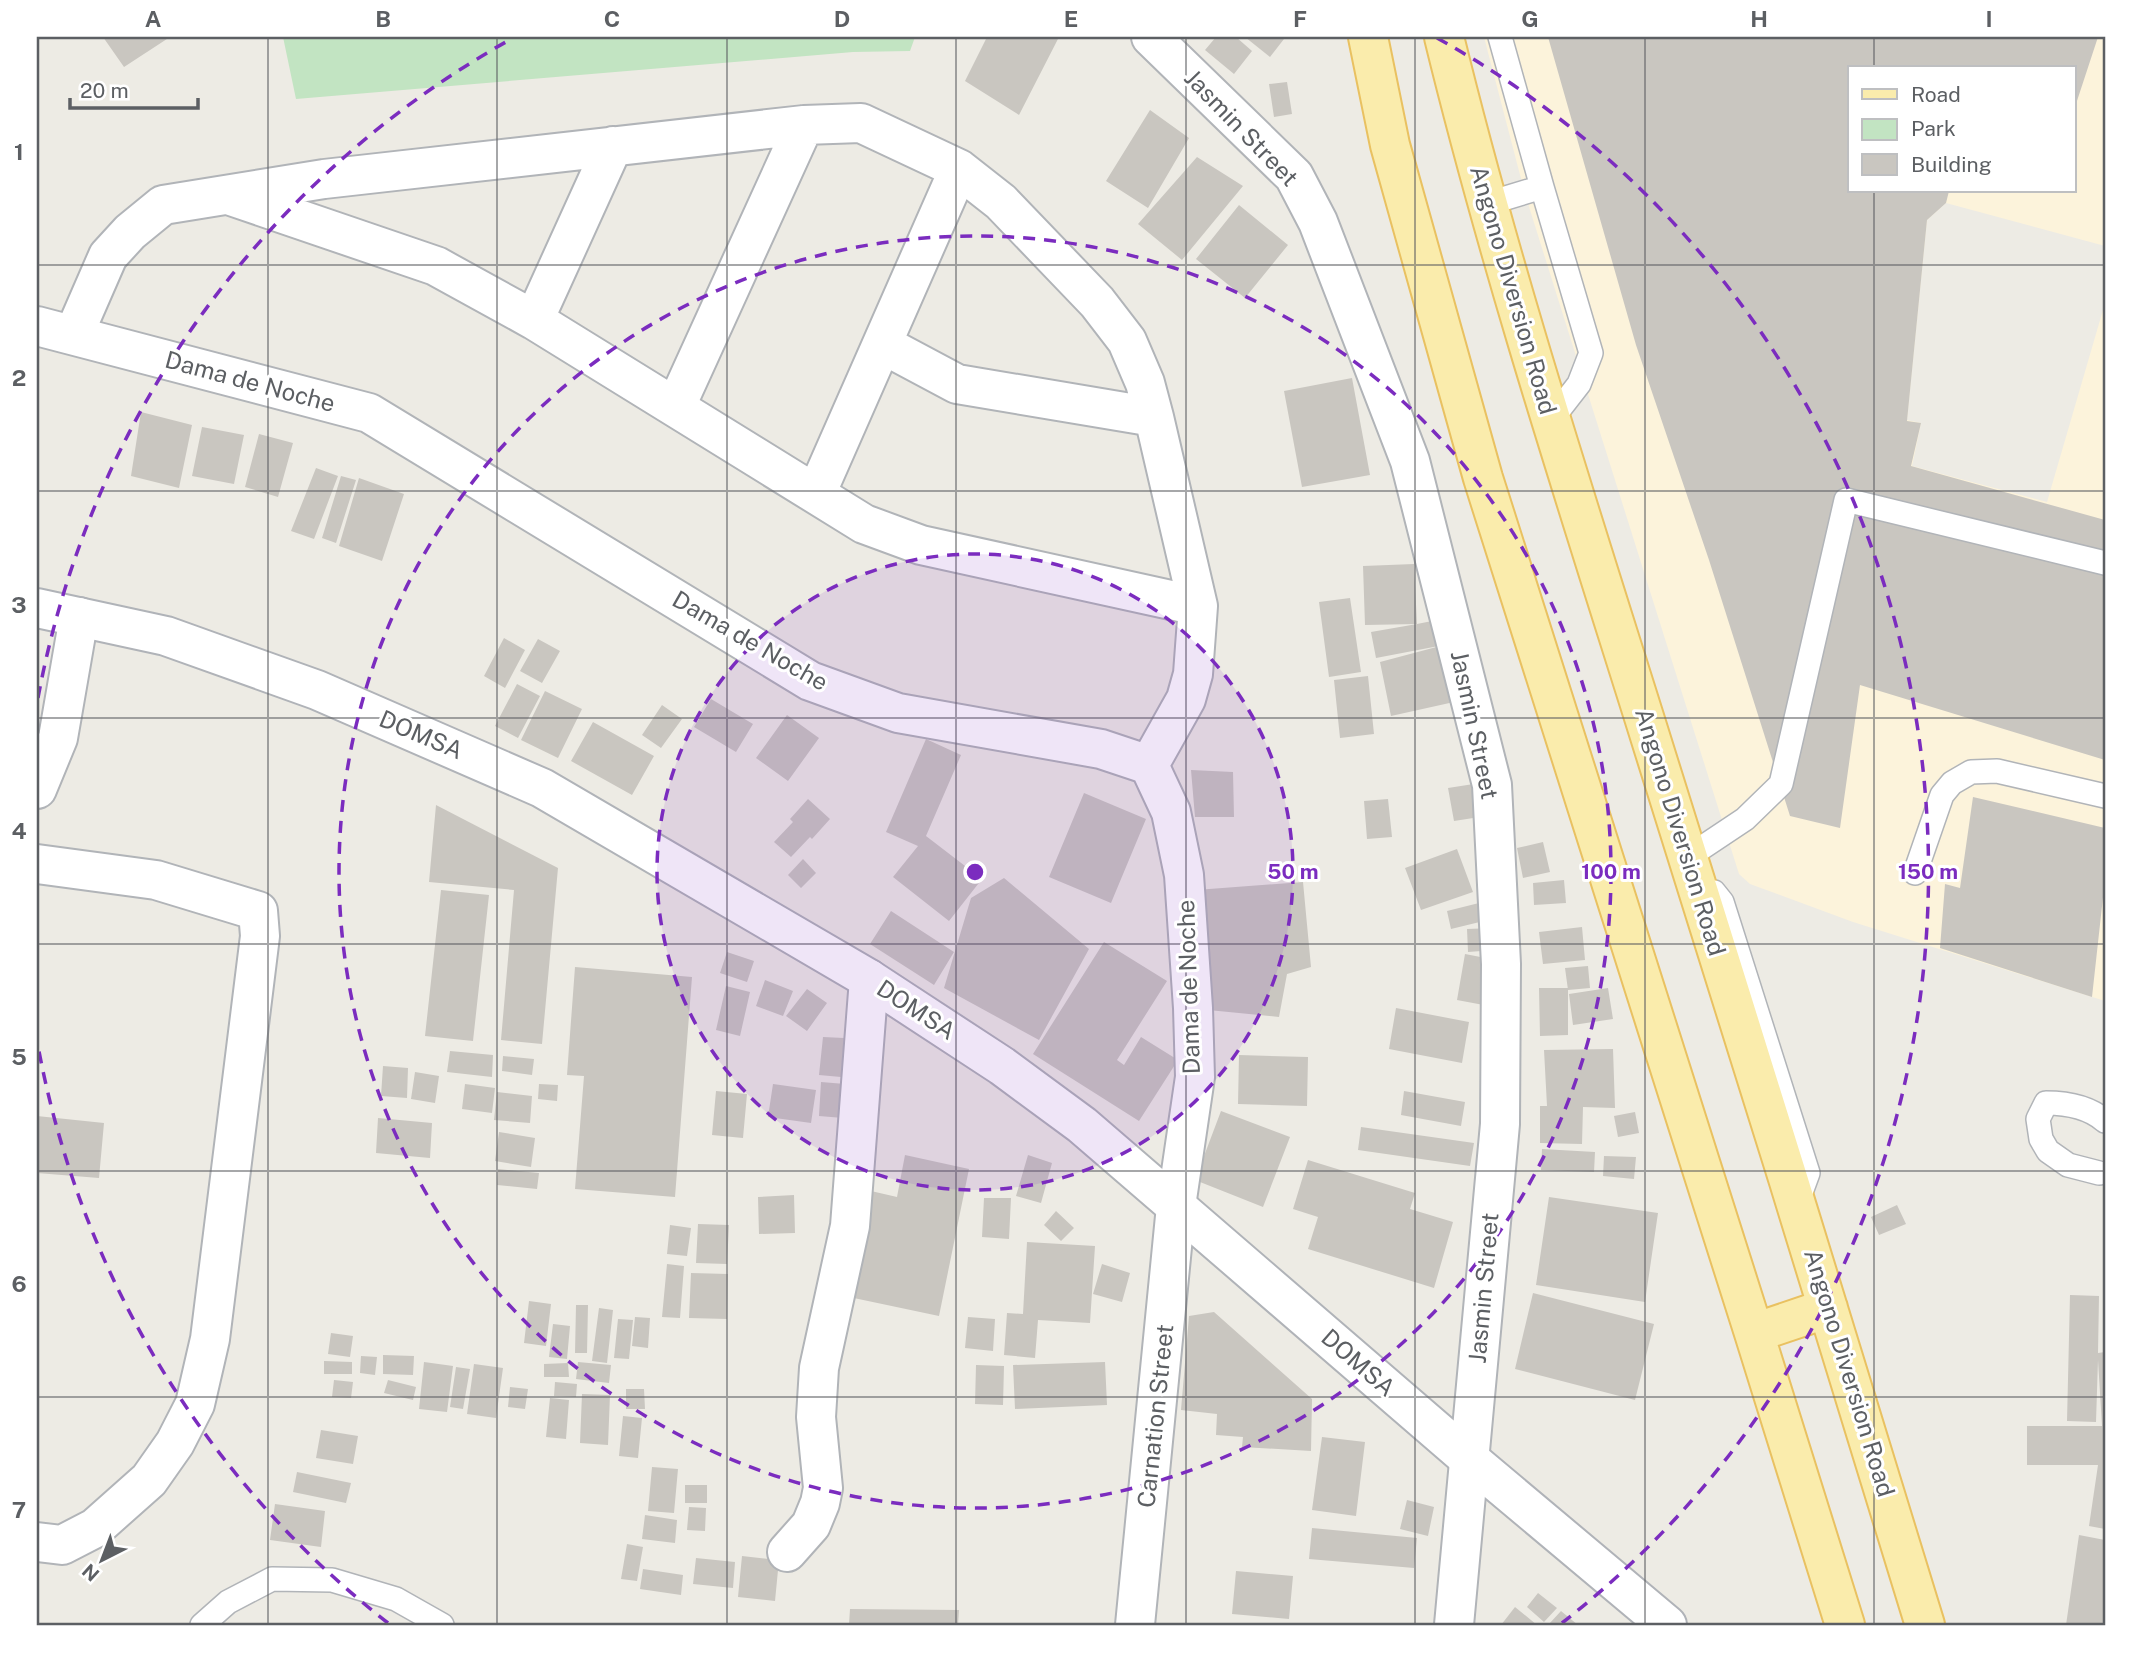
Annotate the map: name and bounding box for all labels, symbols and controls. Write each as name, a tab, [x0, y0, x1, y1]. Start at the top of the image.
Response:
text: A	[145, 5, 162, 32]
text: B	[375, 5, 391, 32]
text: C	[604, 5, 620, 32]
text: D	[834, 5, 850, 32]
text: E	[1064, 5, 1078, 32]
text: F	[1293, 5, 1307, 32]
text: G	[1521, 5, 1539, 32]
text: H	[1750, 5, 1768, 32]
text: I	[1985, 5, 1993, 32]
street label: Jasmin Street	[1179, 63, 1304, 191]
scale bar	[70, 66, 198, 110]
legend	[1848, 66, 2076, 192]
text: 20 m	[80, 78, 129, 103]
text: Road	[1911, 82, 1961, 107]
text: Park	[1911, 116, 1956, 141]
text: 1	[14, 138, 24, 165]
text: Building	[1911, 152, 1992, 177]
street label: Angono Diversion Road	[1465, 162, 1563, 417]
street label: Dama de Noche	[162, 345, 338, 417]
text: 2	[12, 364, 26, 391]
street label: Dama de Noche	[668, 584, 833, 696]
text: 3	[11, 591, 27, 618]
street label: Jasmin Street	[1446, 648, 1504, 802]
street label: DOMSA	[375, 704, 467, 764]
street label: Angono Diversion Road	[1630, 704, 1732, 959]
text: 4	[11, 817, 27, 844]
text: 50 m	[1267, 859, 1319, 884]
text: 100 m	[1581, 859, 1641, 884]
text: 150 m	[1898, 859, 1958, 884]
centre of rings	[963, 860, 987, 884]
street label: Dama de Noche	[1171, 899, 1205, 1075]
street label: DOMSA	[872, 973, 961, 1045]
text: 5	[11, 1043, 27, 1070]
street label: Jasmin Street	[1462, 1211, 1504, 1364]
street label: Angono Diversion Road	[1799, 1245, 1901, 1500]
text: 6	[11, 1270, 27, 1297]
street label: Carnation Street	[1131, 1323, 1179, 1509]
street label: DOMSA	[1316, 1323, 1401, 1402]
text: 7	[12, 1496, 26, 1523]
north arrow	[66, 1526, 136, 1596]
text: N	[78, 1559, 104, 1586]

